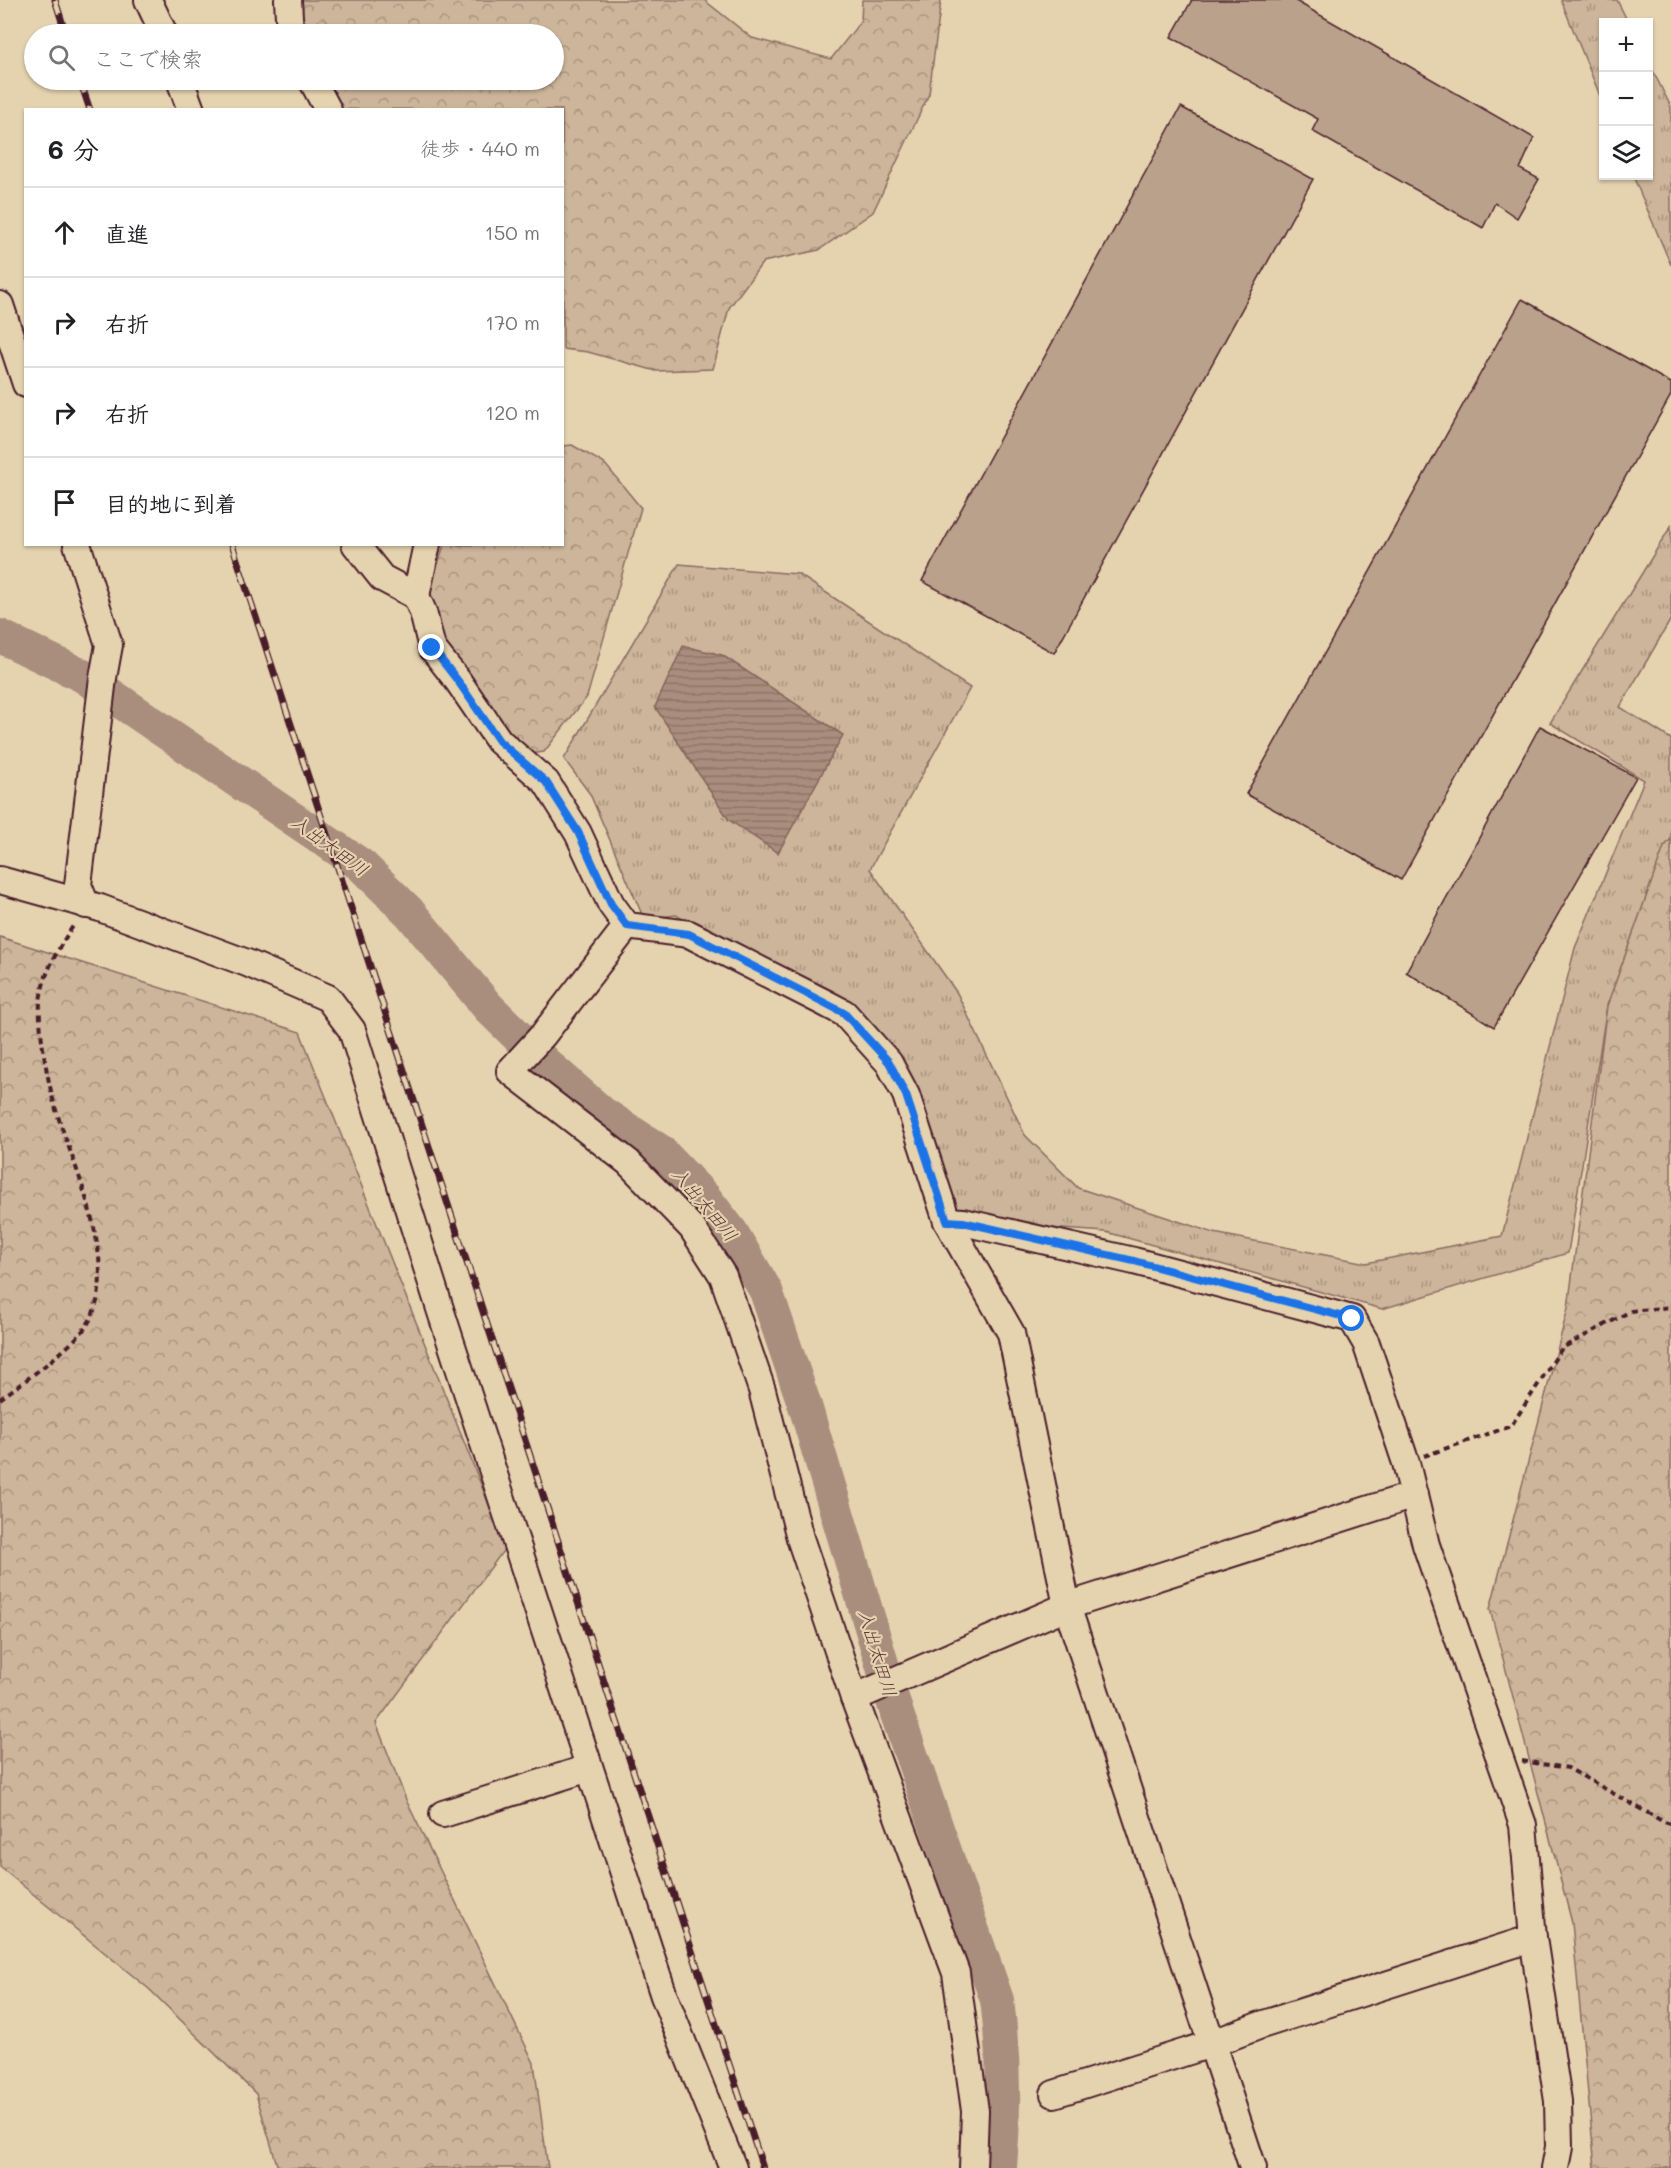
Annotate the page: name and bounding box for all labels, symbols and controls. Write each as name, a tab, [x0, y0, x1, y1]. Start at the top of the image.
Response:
map controls	[1599, 18, 1653, 180]
button: +	[1599, 18, 1653, 72]
search box	[24, 24, 564, 90]
icon: search	[45, 41, 78, 74]
text: ここで検索	[93, 44, 203, 73]
button: −	[1599, 72, 1653, 126]
button: layers	[1599, 126, 1653, 180]
text: 6 分	[48, 132, 99, 166]
text: 徒歩 · 440 m	[420, 135, 540, 161]
icon: ahead	[48, 216, 81, 249]
text: 直進	[105, 219, 149, 248]
text: 150 m	[485, 219, 540, 245]
icon: right	[48, 306, 81, 339]
text: 右折	[105, 309, 149, 338]
text: 170 m	[485, 309, 540, 335]
icon: right	[48, 396, 81, 429]
text: 右折	[105, 399, 149, 428]
text: 120 m	[485, 399, 540, 425]
icon: arrive	[48, 486, 81, 519]
text: 目的地に到着	[105, 489, 237, 518]
route end	[418, 634, 444, 660]
water label: 入出太田川	[287, 809, 373, 881]
water label: 入出太田川	[667, 1162, 743, 1246]
route start	[1338, 1305, 1364, 1331]
water label: 入出太田川	[853, 1606, 903, 1700]

